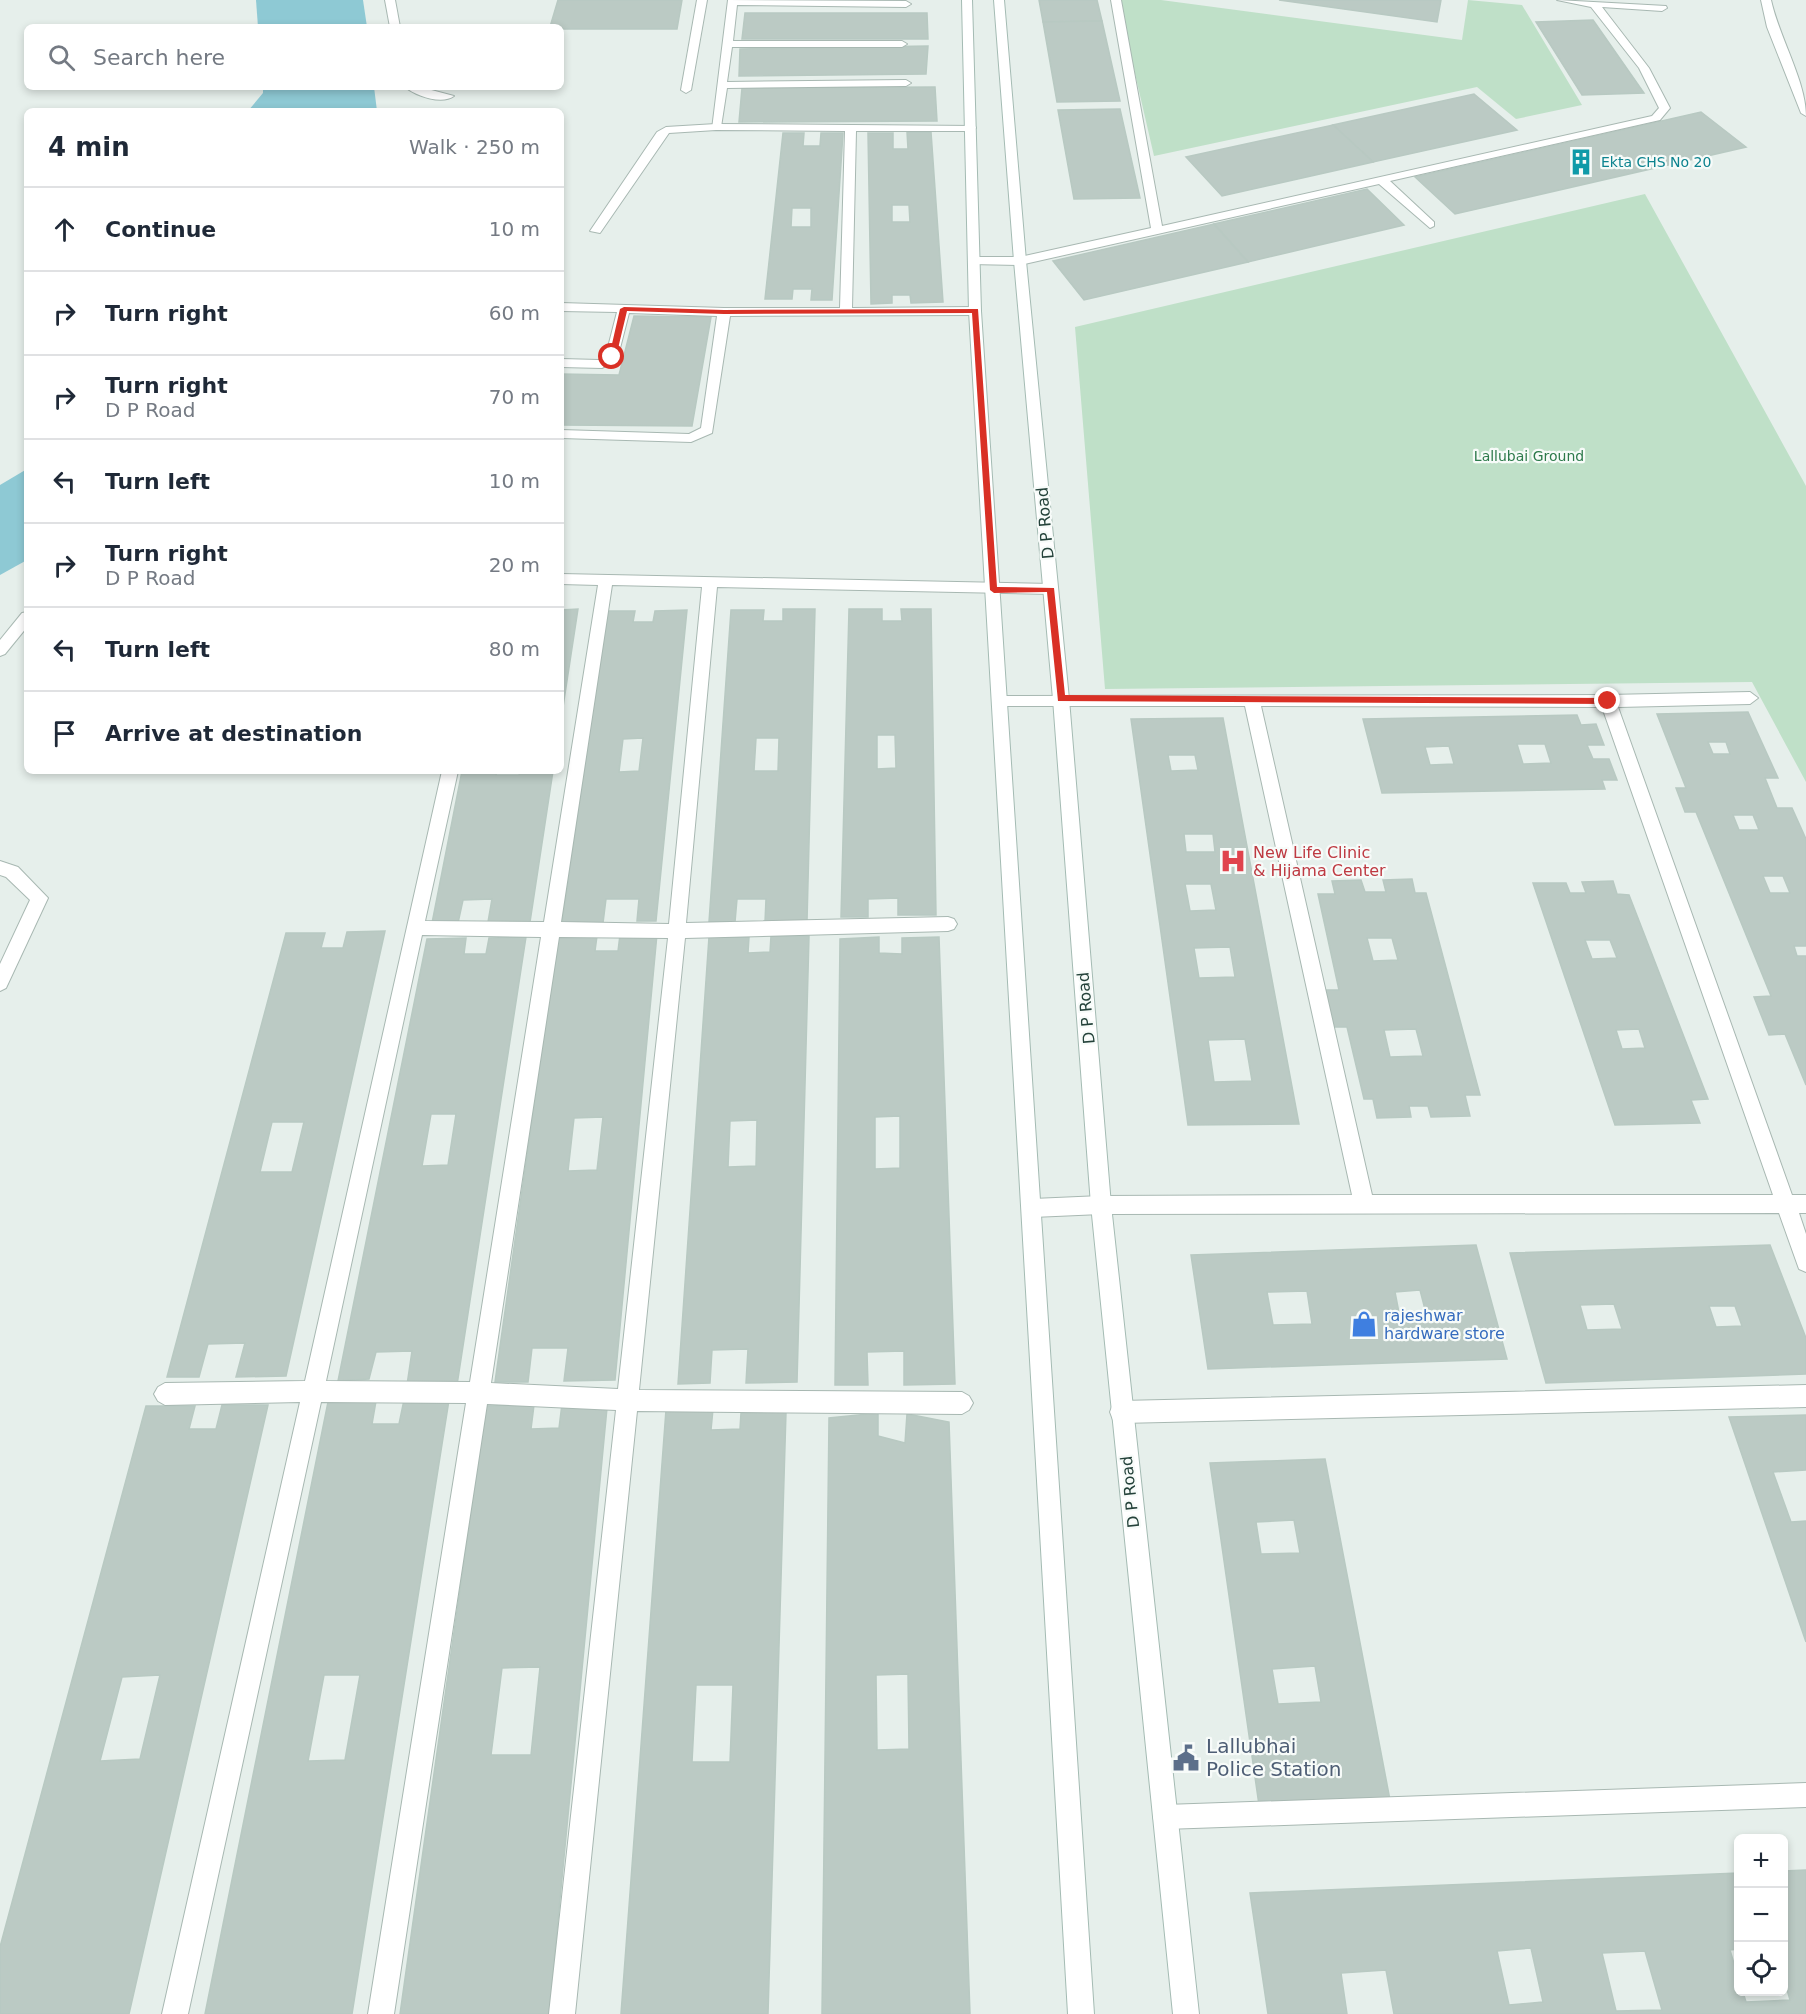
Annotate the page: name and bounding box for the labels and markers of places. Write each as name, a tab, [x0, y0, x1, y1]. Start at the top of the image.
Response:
building icon: Ekta CHS No 20	[1566, 147, 1596, 177]
place label: Ekta CHS No 20	[1601, 154, 1711, 170]
place label: New Life Clinic & Hijama Center	[1253, 843, 1386, 880]
hospital icon: New Life Clinic & Hijama Center	[1218, 846, 1248, 876]
place label: rajeshwar hardware store	[1384, 1306, 1505, 1343]
shop icon: rajeshwar hardware store	[1349, 1309, 1379, 1339]
place label: Lallubhai Police Station	[1206, 1734, 1341, 1781]
public building icon: Lallubhai Police Station	[1171, 1743, 1201, 1773]

